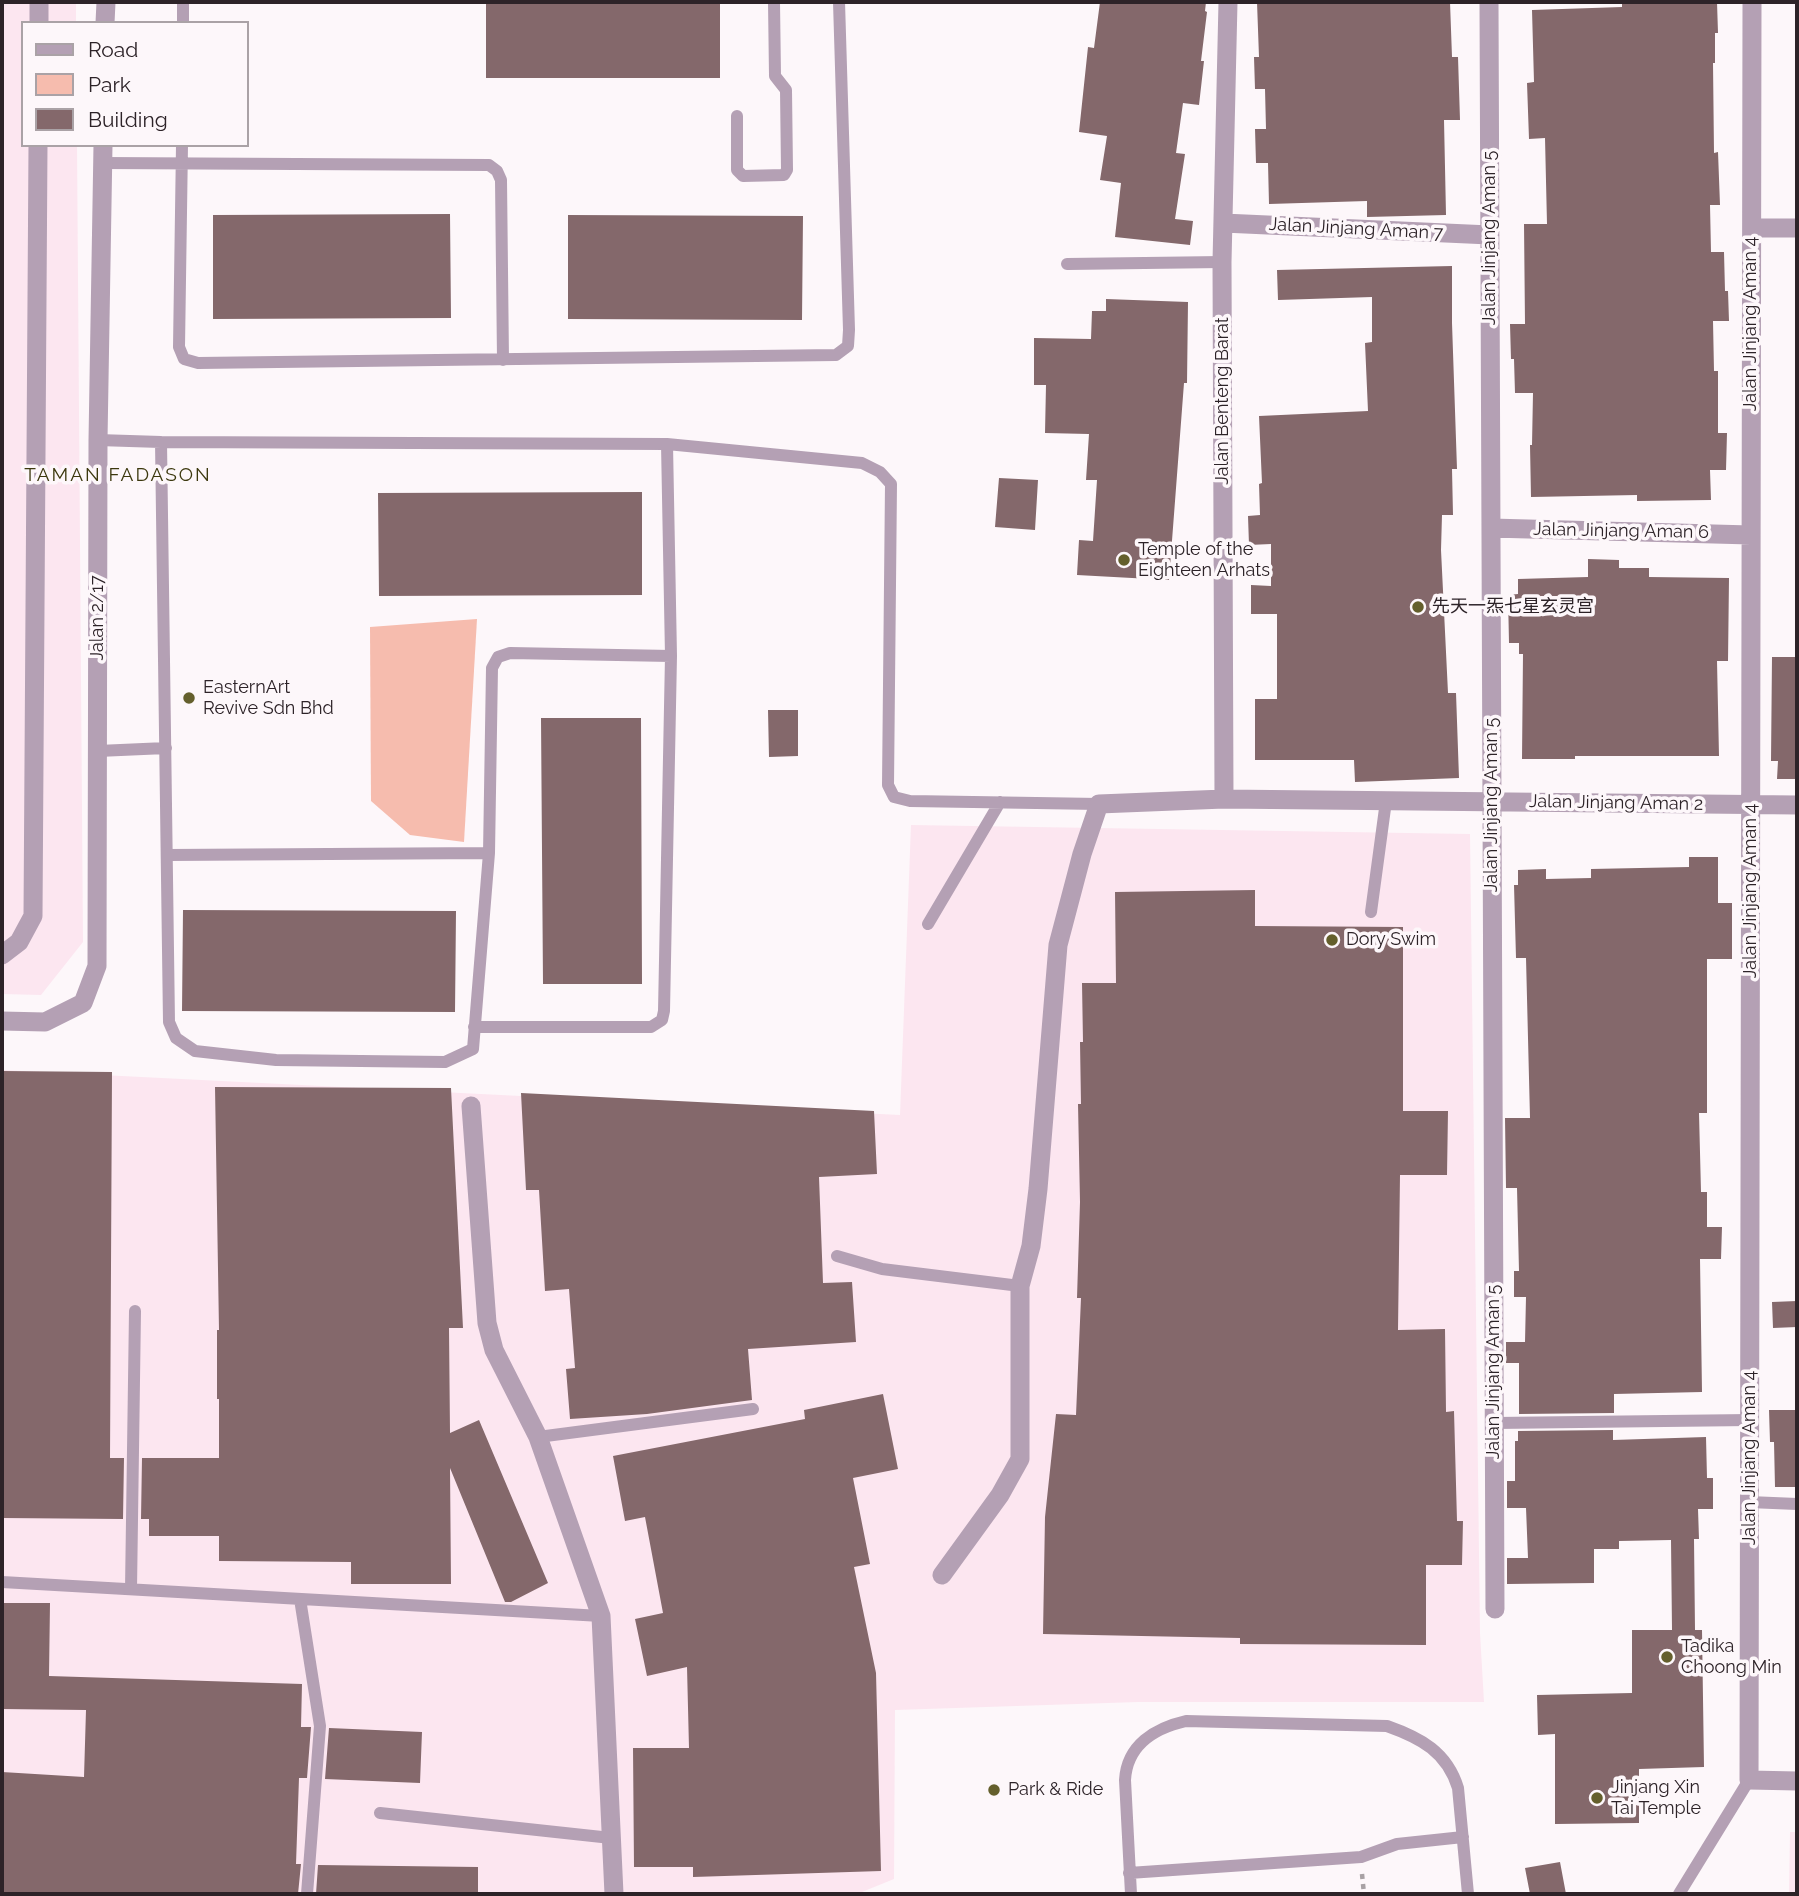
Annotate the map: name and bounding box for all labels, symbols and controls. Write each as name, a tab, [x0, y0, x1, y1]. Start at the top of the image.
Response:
legend	[21, 21, 248, 147]
text: Road	[88, 37, 138, 62]
text: Park	[88, 72, 131, 97]
text: Building	[88, 107, 168, 132]
street label: Jalan Jinjang Aman 5	[1479, 151, 1501, 325]
street label: Jalan Jinjang Aman 7	[1268, 214, 1444, 244]
street label: Jalan Jinjang Aman 4	[1740, 237, 1762, 411]
street label: Jalan Benteng Barat	[1212, 317, 1234, 485]
district label: TAMAN FADASON	[26, 464, 210, 486]
street label: Jalan Jinjang Aman 6	[1533, 519, 1709, 543]
place label: Temple of the Eighteen Arhats	[1138, 539, 1270, 582]
marker: Temple of the Eighteen Arhats	[1116, 552, 1132, 568]
street label: Jalan 2/17	[87, 575, 109, 661]
place label: 先天一炁七星玄灵宫	[1432, 596, 1594, 618]
marker: 先天一炁七星玄灵宫	[1410, 599, 1426, 615]
place label: EasternArt Revive Sdn Bhd	[203, 677, 334, 720]
marker: EasternArt Revive Sdn Bhd	[181, 690, 197, 706]
street label: Jalan Jinjang Aman 5	[1481, 718, 1503, 892]
street label: Jalan Jinjang Aman 2	[1529, 791, 1703, 815]
street label: Jalan Jinjang Aman 4	[1740, 804, 1762, 978]
place label: Dory Swim	[1346, 929, 1436, 951]
marker: Dory Swim	[1324, 932, 1340, 948]
street label: Jalan Jinjang Aman 5	[1483, 1285, 1505, 1459]
street label: Jalan Jinjang Aman 4	[1739, 1371, 1761, 1545]
place label: Tadika Choong Min	[1681, 1636, 1782, 1678]
marker: Tadika Choong Min	[1659, 1649, 1675, 1665]
place label: Jinjang Xin Tai Temple	[1611, 1777, 1701, 1820]
place label: Park & Ride	[1008, 1779, 1103, 1801]
marker: Park & Ride	[986, 1782, 1002, 1798]
marker: Jinjang Xin Tai Temple	[1589, 1790, 1605, 1806]

